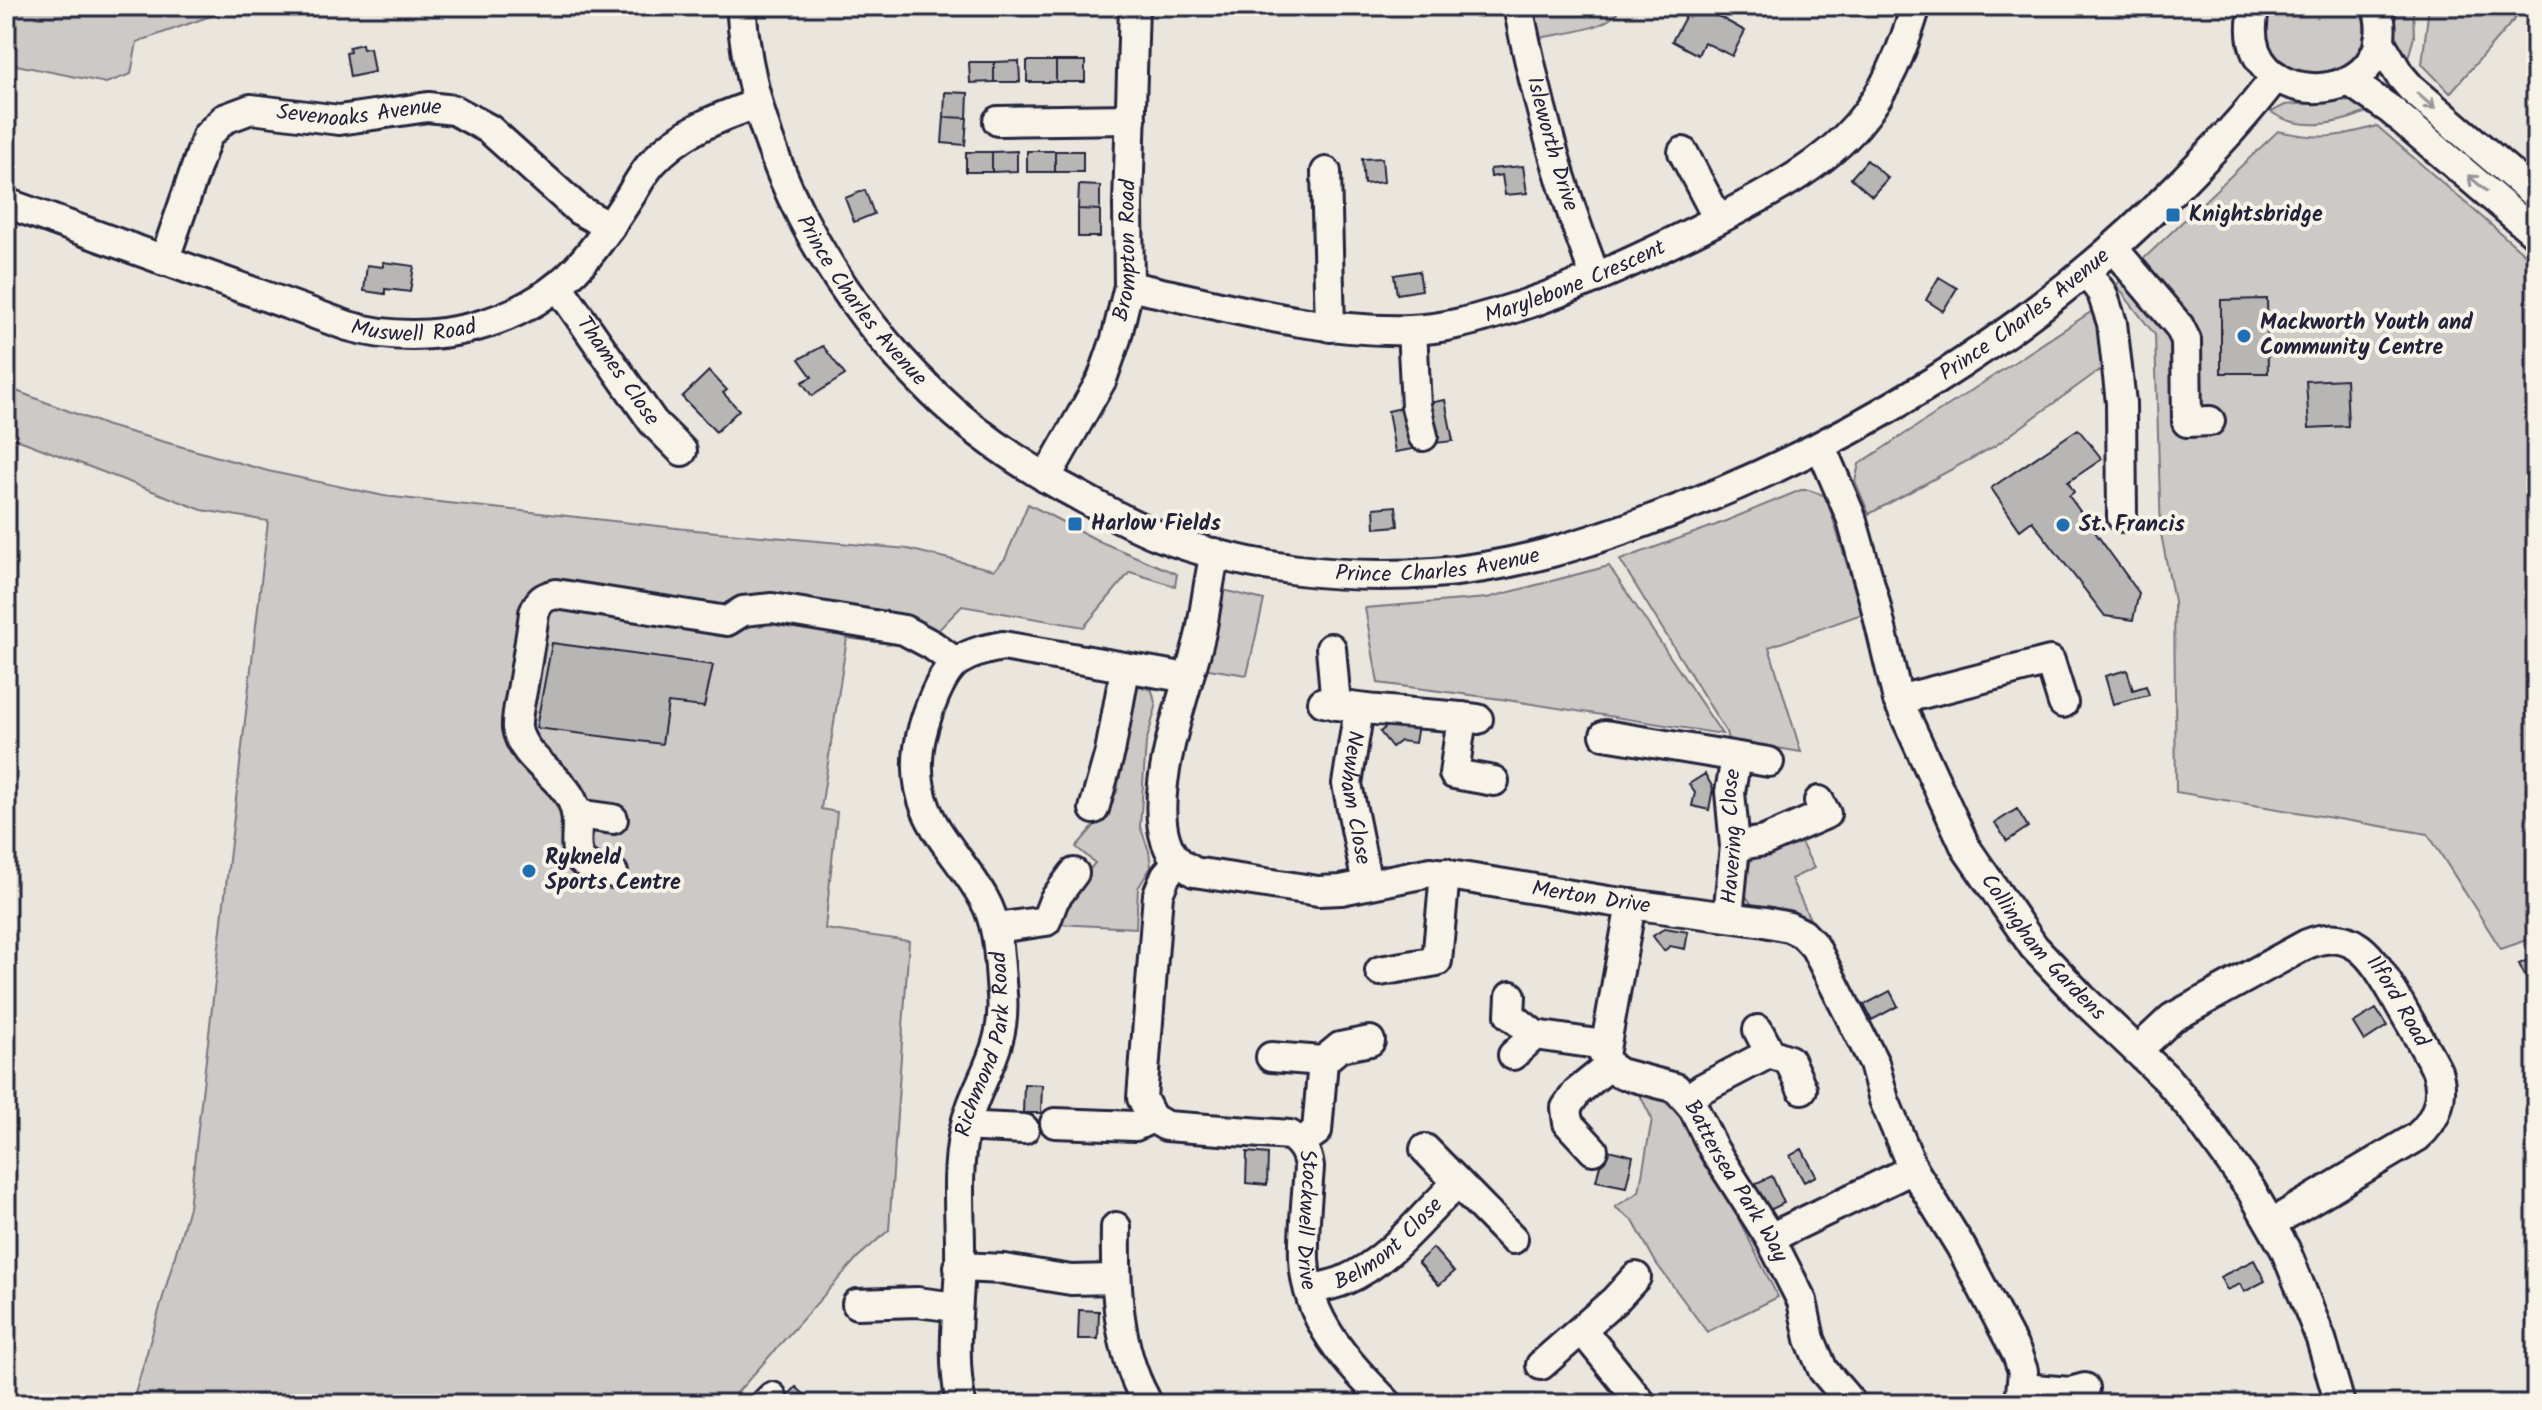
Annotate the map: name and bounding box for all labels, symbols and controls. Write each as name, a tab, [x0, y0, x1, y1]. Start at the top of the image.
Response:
street label: Isleworth Drive	[1516, 73, 1588, 216]
street label: Sevenoaks Avenue	[275, 89, 443, 137]
one-way arrow	[2416, 92, 2436, 110]
one-way arrow	[2467, 174, 2487, 192]
street label: Brompton Road	[1103, 178, 1147, 325]
place label: Knightsbridge	[2189, 198, 2323, 233]
marker: Knightsbridge	[2164, 206, 2182, 224]
street label: Prince Charles Avenue	[786, 209, 935, 395]
street label: Marylebone Crescent	[1480, 230, 1672, 333]
street label: Prince Charles Avenue	[1932, 240, 2118, 391]
place label: Mackworth Youth and Community Centre	[2260, 306, 2474, 366]
street label: Muswell Road	[348, 309, 481, 352]
street label: Thames Close	[567, 309, 668, 434]
marker: Mackworth Youth and Community Centre	[2235, 327, 2253, 345]
place label: Harlow Fields	[1091, 507, 1222, 542]
place label: St. Francis	[2079, 508, 2186, 543]
marker: Harlow Fields	[1066, 515, 1084, 533]
marker: St. Francis	[2054, 516, 2072, 534]
street label: Prince Charles Avenue	[1334, 538, 1544, 593]
street label: Newham Close	[1329, 728, 1380, 868]
street label: Havering Close	[1712, 766, 1753, 906]
place label: Rykneld Sports Centre	[545, 841, 681, 901]
marker: Rykneld Sports Centre	[520, 862, 538, 880]
street label: Collingham Gardens	[1971, 867, 2114, 1030]
street label: Merton Drive	[1529, 871, 1653, 924]
street label: Ilford Road	[2357, 947, 2439, 1055]
street label: Richmond Park Road	[946, 949, 1020, 1140]
street label: Battersea Park Way	[1675, 1091, 1798, 1269]
street label: Stockwell Drive	[1286, 1145, 1327, 1294]
street label: Belmont Close	[1329, 1189, 1452, 1300]

